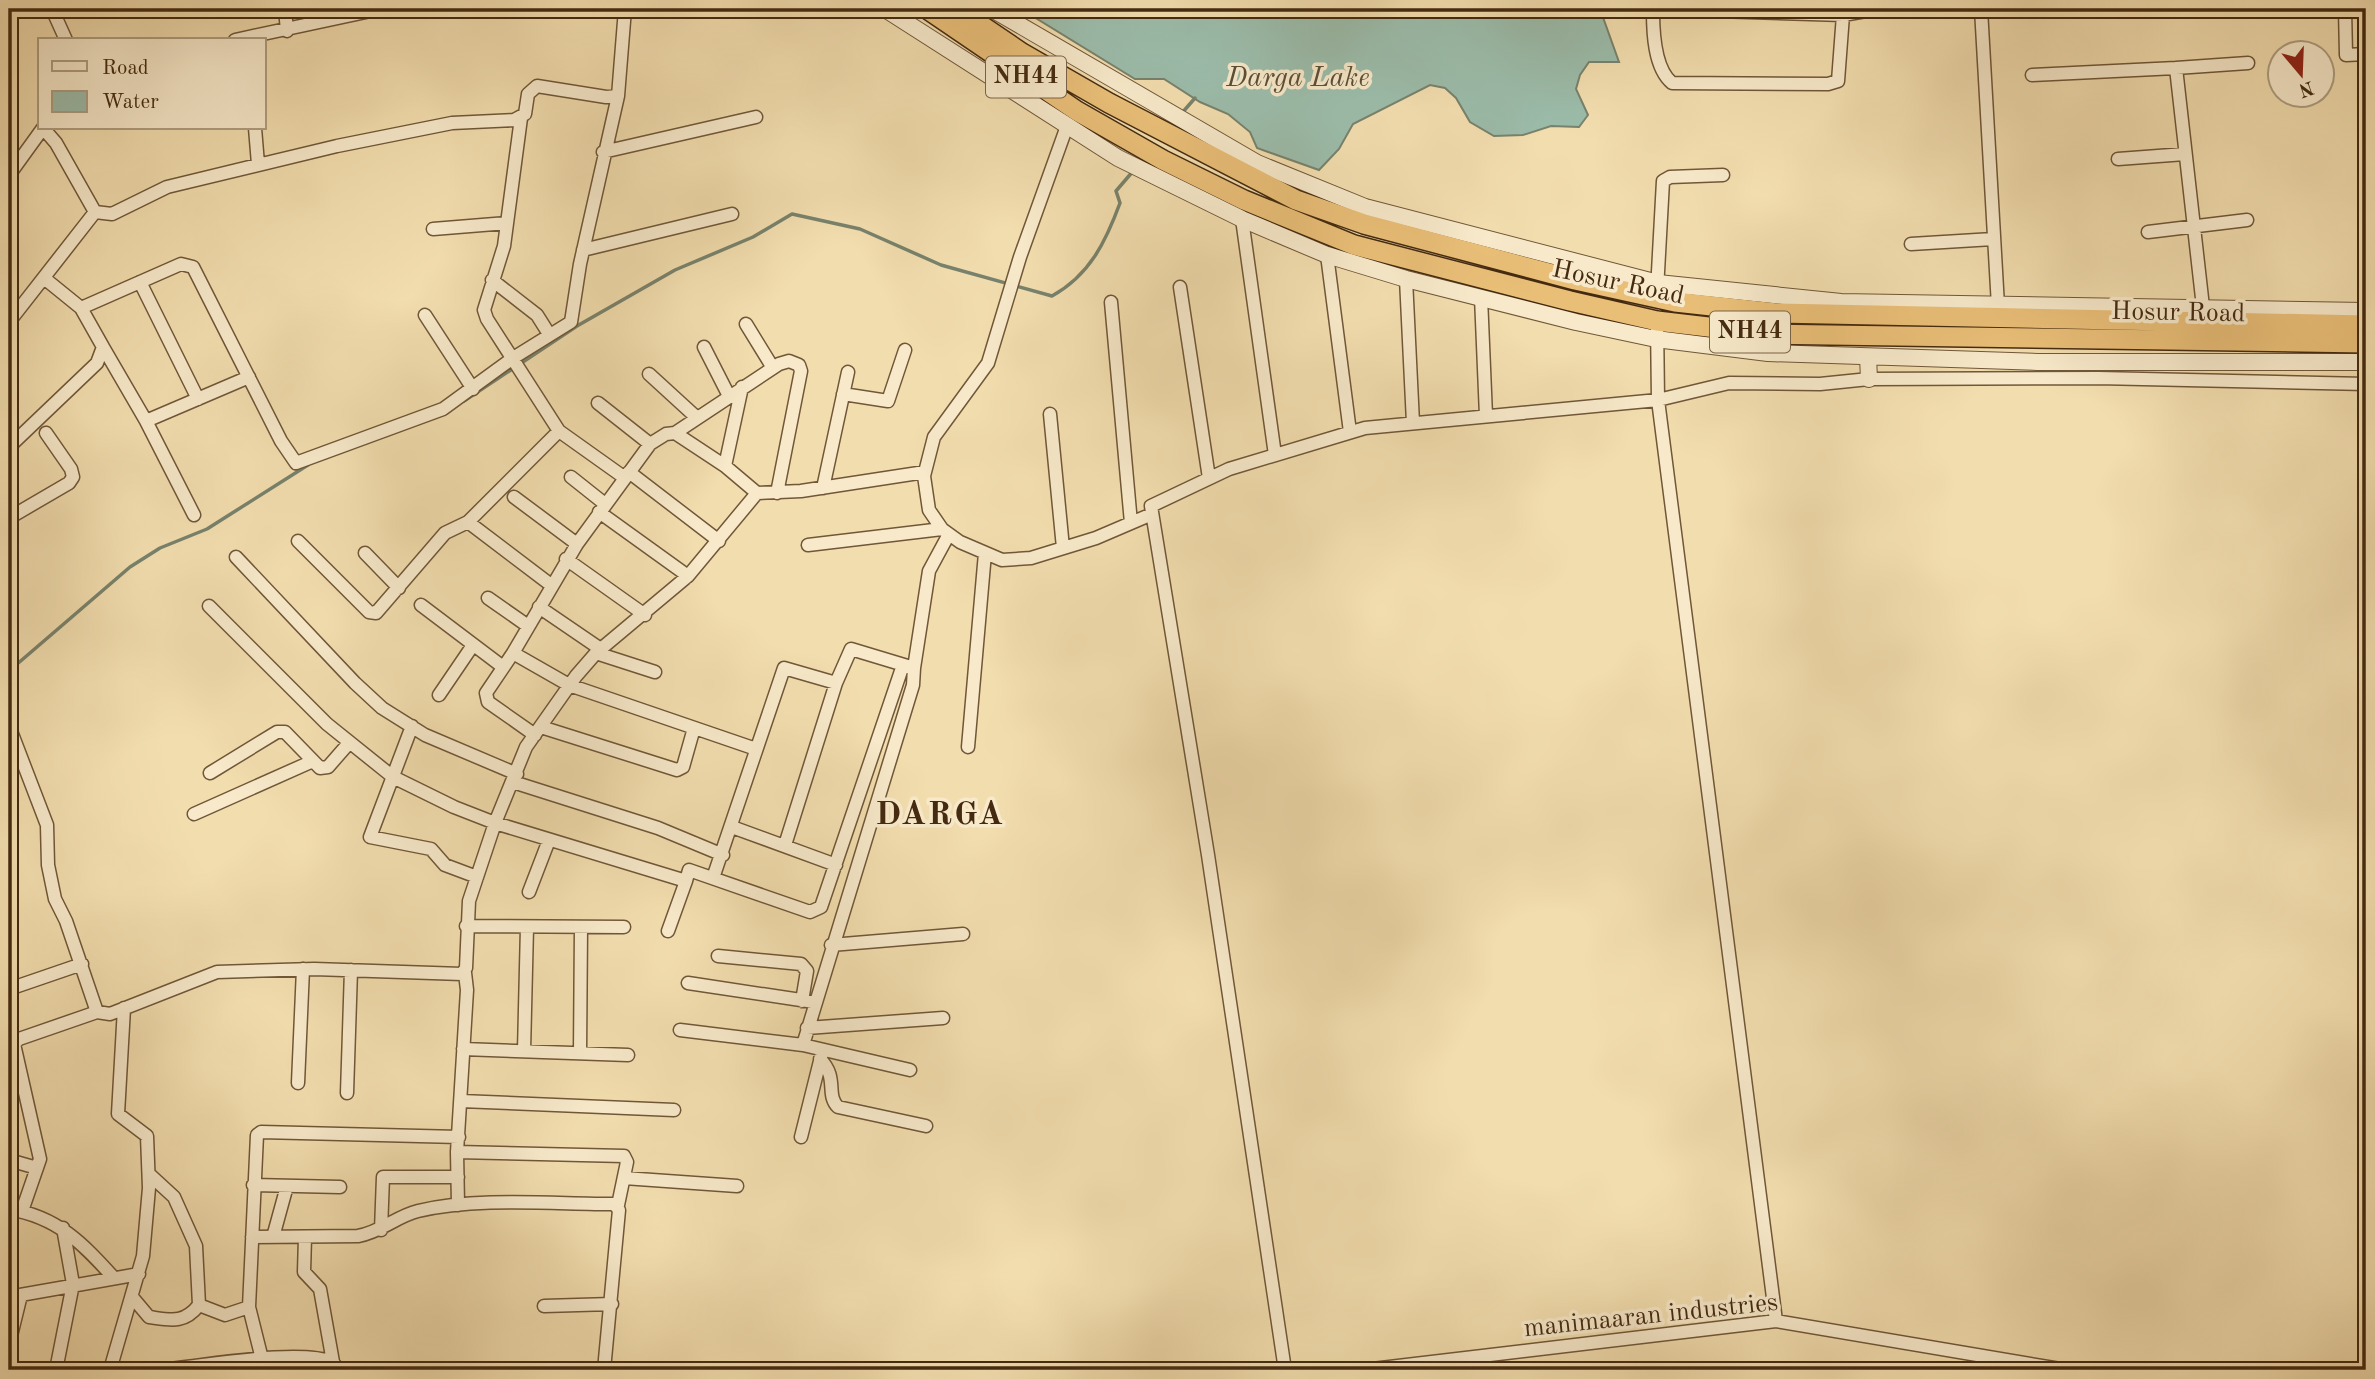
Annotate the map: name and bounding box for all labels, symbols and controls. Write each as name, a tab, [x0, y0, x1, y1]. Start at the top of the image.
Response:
legend	[38, 38, 266, 130]
north arrow	[2266, 38, 2336, 108]
road number: NH44	[986, 56, 1066, 98]
text: Road	[102, 58, 149, 79]
water label: Darga Lake	[1225, 65, 1370, 93]
text: N	[2295, 76, 2316, 99]
text: Water	[102, 92, 159, 113]
street label: Hosur Road	[1550, 256, 1686, 310]
street label: Hosur Road	[2111, 299, 2245, 327]
road number: NH44	[1710, 312, 1790, 352]
district label: DARGA	[875, 799, 1005, 832]
street label: manimaaran industries	[1523, 1290, 1779, 1342]

